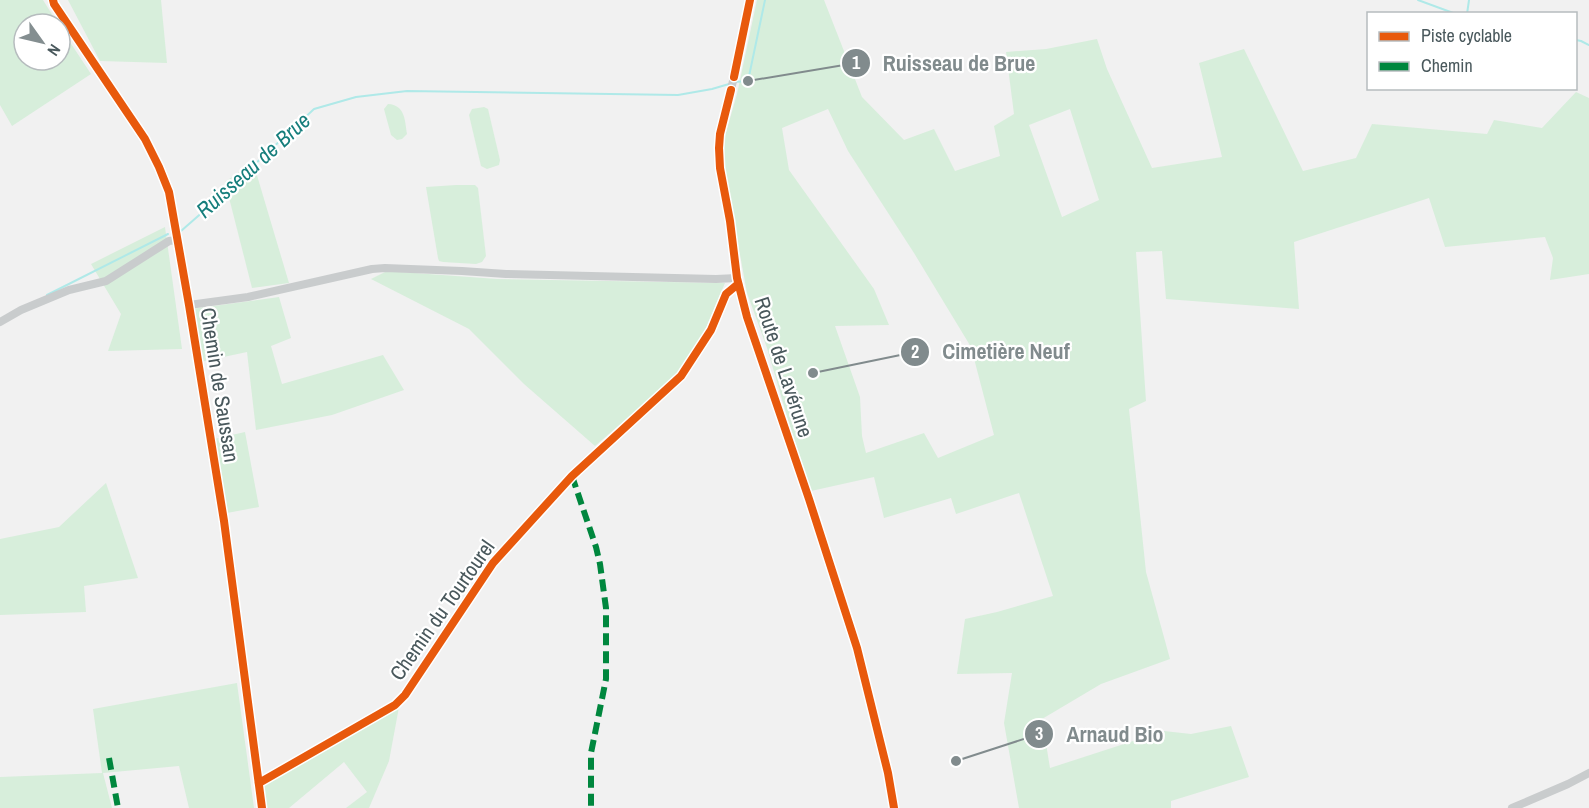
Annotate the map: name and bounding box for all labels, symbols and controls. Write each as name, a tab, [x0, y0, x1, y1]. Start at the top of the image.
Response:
north arrow	[12, 12, 72, 72]
legend	[1367, 12, 1577, 90]
text: Piste cyclable	[1421, 23, 1512, 48]
text: N	[43, 40, 66, 60]
callout: Ruisseau de Brue	[841, 43, 1048, 83]
text: Ruisseau de Brue	[883, 48, 1035, 78]
text: 1	[852, 50, 861, 75]
text: Chemin	[1421, 53, 1473, 78]
water label: Ruisseau de Brue	[189, 106, 317, 224]
street label: Route de Lavérune	[748, 293, 820, 441]
street label: Chemin de Saussan	[193, 306, 247, 464]
callout: Cimetière Neuf	[900, 332, 1082, 372]
text: Cimetière Neuf	[942, 336, 1070, 366]
text: 2	[911, 339, 919, 364]
street label: Chemin du Tourtourel	[383, 534, 501, 686]
callout: Arnaud Bio	[1024, 714, 1175, 754]
text: Arnaud Bio	[1066, 719, 1164, 749]
text: 3	[1035, 721, 1043, 746]

